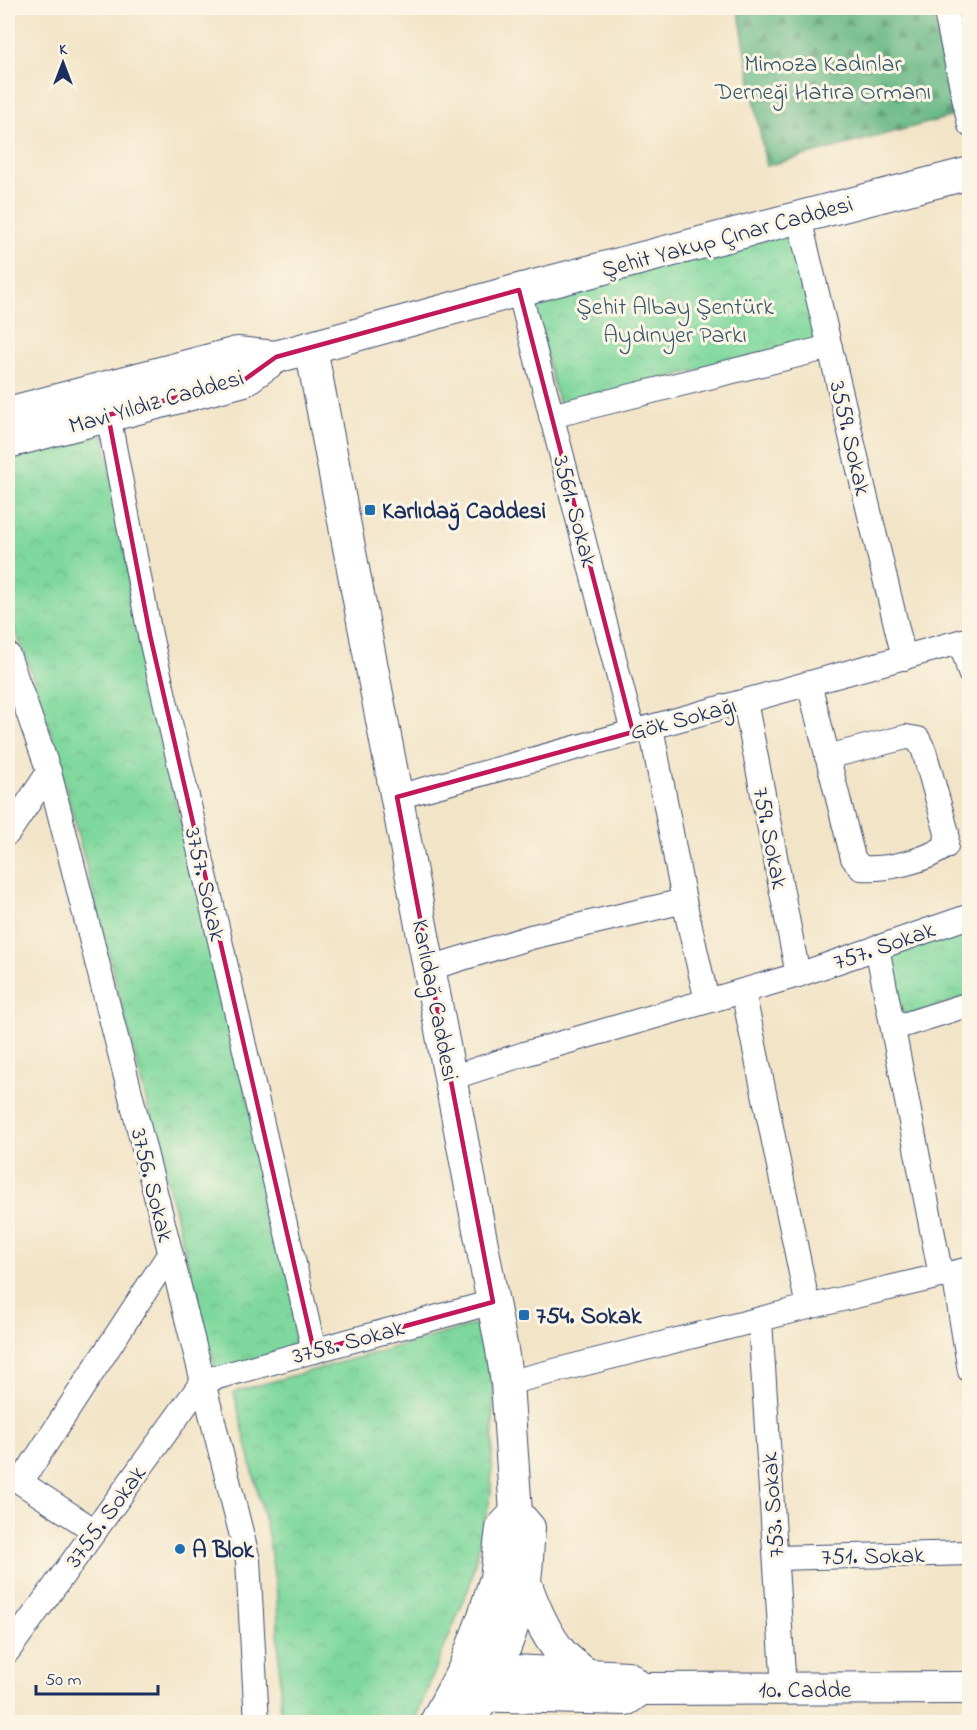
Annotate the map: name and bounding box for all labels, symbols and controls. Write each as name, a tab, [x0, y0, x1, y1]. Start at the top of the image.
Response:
north arrow	[33, 33, 93, 93]
text: K	[59, 38, 68, 62]
park label: Mimoza Kadınlar Derneği Hatıra Ormanı	[714, 48, 931, 111]
street label: Şehit Yakup Çınar Caddesi	[598, 188, 857, 289]
park label: Şehit Albay Şentürk Aydınyer Parkı	[576, 291, 774, 355]
street label: Mavi Yıldız Caddesi	[65, 362, 248, 445]
street label: 3559. Sokak	[818, 378, 879, 500]
street label: 3561. Sokak	[542, 452, 605, 572]
place label: Karlıdağ Caddesi	[382, 495, 546, 531]
marker: Karlıdağ Caddesi	[363, 503, 377, 517]
street label: Gök Sokağı	[626, 689, 741, 751]
street label: 759. Sokak	[742, 785, 796, 893]
street label: 3757. Sokak	[174, 824, 234, 945]
street label: 757. Sokak	[829, 913, 941, 981]
street label: Karlıdağ Caddesi	[401, 917, 466, 1084]
street label: 3756. Sokak	[120, 1125, 182, 1247]
place label: 754. Sokak	[536, 1300, 642, 1335]
marker: 754. Sokak	[517, 1308, 531, 1322]
street label: 3758. Sokak	[289, 1312, 409, 1375]
street label: 753. Sokak	[753, 1450, 796, 1559]
street label: 3755. Sokak	[58, 1459, 157, 1576]
place label: A Blok	[192, 1534, 254, 1569]
street label: 751. Sokak	[821, 1539, 925, 1576]
marker: A Blok	[173, 1542, 187, 1556]
scale bar	[36, 1658, 158, 1696]
text: 50 m	[45, 1668, 82, 1694]
street label: 10. Cadde	[759, 1674, 852, 1709]

